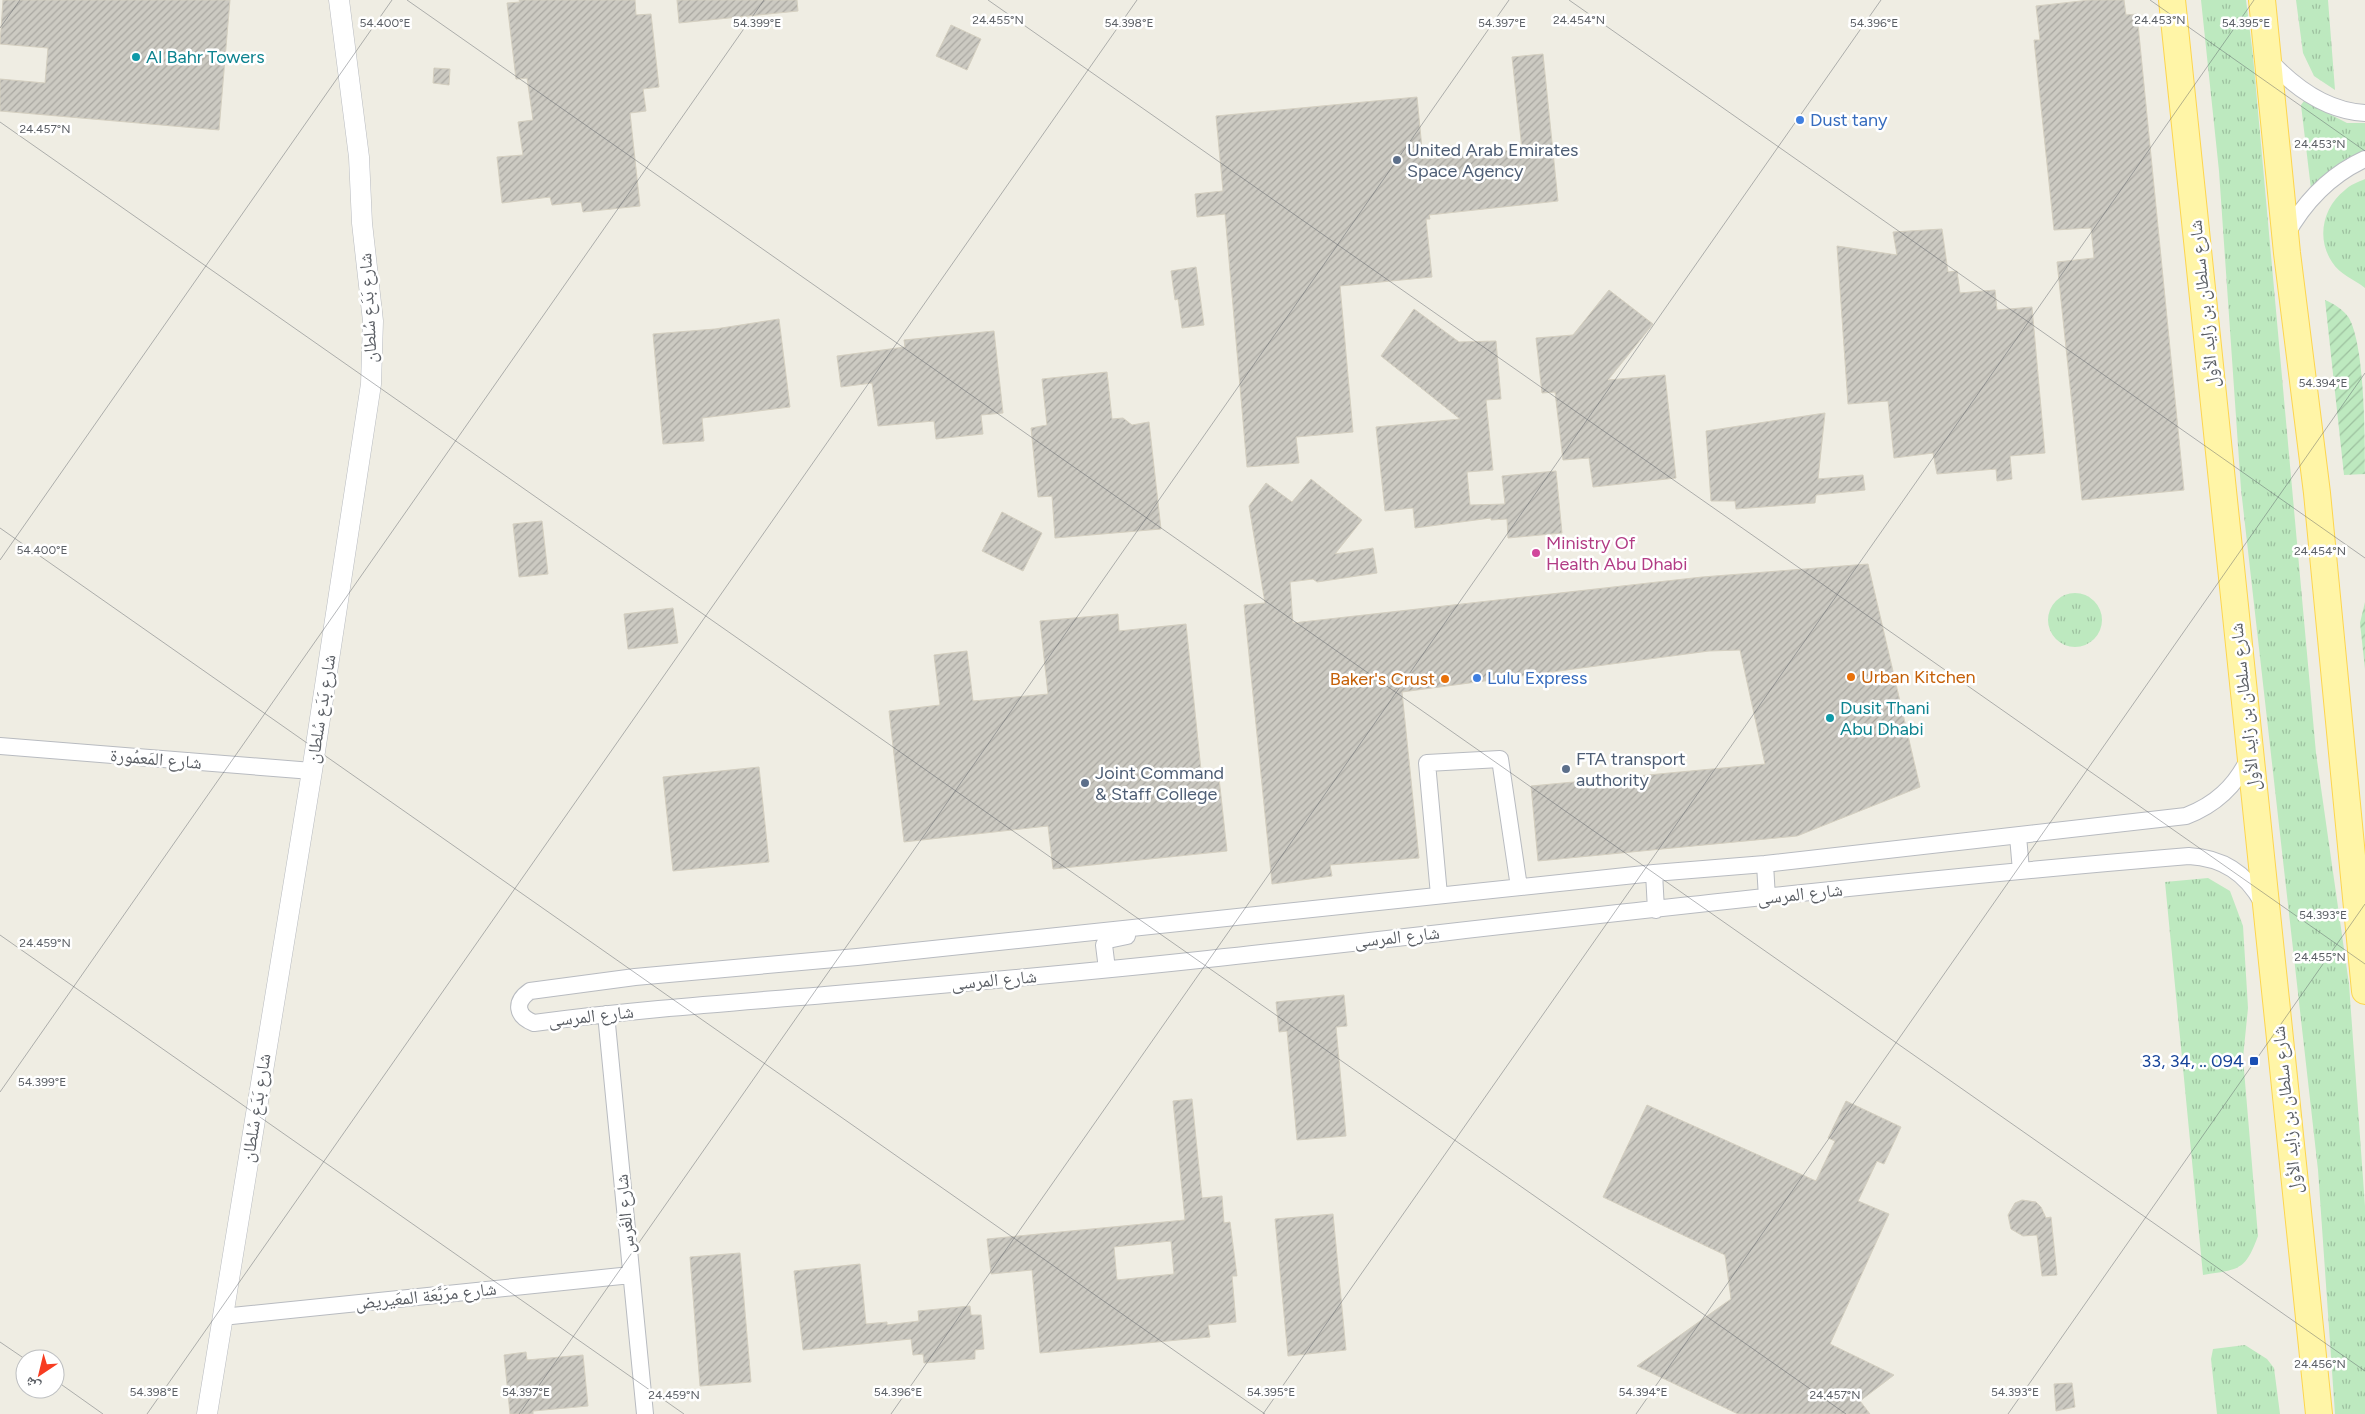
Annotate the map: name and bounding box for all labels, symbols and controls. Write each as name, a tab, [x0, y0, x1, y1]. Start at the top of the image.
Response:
text: 24.455°N	[972, 13, 1024, 27]
text: 24.454°N	[1553, 13, 1605, 27]
text: 24.453°N	[2134, 13, 2186, 27]
text: 54.400°E	[359, 16, 411, 30]
text: 54.399°E	[733, 16, 781, 30]
text: 54.398°E	[1104, 16, 1154, 30]
text: 54.397°E	[1478, 16, 1526, 30]
text: 54.396°E	[1850, 16, 1898, 30]
text: 54.395°E	[2222, 16, 2270, 30]
place label: Al Bahr Towers	[146, 46, 265, 68]
marker: Al Bahr Towers	[130, 51, 142, 63]
place label: Dust tany	[1810, 109, 1888, 131]
marker: Dust tany	[1794, 114, 1806, 126]
text: 24.457°N	[19, 122, 71, 136]
text: 24.453°N	[2294, 137, 2346, 151]
place label: United Arab Emirates Space Agency	[1407, 139, 1578, 182]
marker: United Arab Emirates Space Agency	[1391, 154, 1403, 166]
street label: شارع سلطان بن زايد الأول	[2184, 219, 2224, 389]
street label: شارع بَدَع سُلطان	[354, 252, 382, 364]
text: 54.394°E	[2298, 376, 2348, 390]
place label: Ministry Of Health Abu Dhabi	[1546, 532, 1687, 575]
text: 54.400°E	[16, 543, 68, 557]
text: 24.454°N	[2294, 544, 2346, 558]
marker: Ministry Of Health Abu Dhabi	[1530, 547, 1542, 559]
street label: شارع سلطان بن زايد الأول	[2225, 622, 2265, 792]
street label: شارع بَدَع سُلطان	[302, 653, 340, 765]
place label: Urban Kitchen	[1861, 666, 1976, 688]
place label: Lulu Express	[1487, 667, 1587, 689]
place label: Baker's Crust	[1330, 668, 1435, 690]
marker: Urban Kitchen	[1845, 671, 1857, 683]
marker: Lulu Express	[1471, 672, 1483, 684]
marker: Baker's Crust	[1439, 673, 1451, 685]
place label: Dusit Thani Abu Dhabi	[1840, 697, 1930, 740]
marker: Dusit Thani Abu Dhabi	[1824, 712, 1836, 724]
street label: شارع المَعمُورة	[109, 744, 203, 774]
place label: FTA transport authority	[1576, 748, 1686, 791]
place label: Joint Command & Staff College	[1095, 762, 1224, 805]
marker: FTA transport authority	[1560, 763, 1572, 775]
marker: Joint Command & Staff College	[1079, 777, 1091, 789]
street label: شارع المرسى	[1756, 879, 1844, 909]
text: 54.393°E	[2299, 908, 2347, 922]
street label: شارع المرسى	[1353, 922, 1441, 952]
text: 24.459°N	[19, 936, 71, 950]
text: 24.455°N	[2294, 950, 2346, 964]
street label: شارع المرسى	[950, 965, 1038, 995]
street label: شارع المرسى	[547, 1001, 635, 1031]
street label: شارع سلطان بن زايد الأول	[2267, 1025, 2307, 1195]
place label: 33, 34, .. 094	[2142, 1050, 2244, 1072]
street label: شارع بَدَع سُلطان	[237, 1052, 275, 1164]
marker: 33, 34, .. 094	[2248, 1055, 2260, 1067]
text: 54.399°E	[18, 1075, 66, 1089]
street label: شارع الغَرس	[611, 1173, 639, 1255]
street label: شارع مرَبَّعَة المعَيريض	[354, 1278, 498, 1314]
north arrow	[15, 1349, 65, 1399]
text: 24.456°N	[2294, 1357, 2346, 1371]
text: ش	[22, 1373, 44, 1395]
text: 54.398°E	[129, 1385, 179, 1399]
text: 54.397°E	[502, 1385, 550, 1399]
text: 54.396°E	[874, 1385, 922, 1399]
text: 54.395°E	[1247, 1385, 1295, 1399]
text: 54.394°E	[1618, 1385, 1668, 1399]
text: 54.393°E	[1991, 1385, 2039, 1399]
text: 24.459°N	[648, 1388, 700, 1402]
text: 24.457°N	[1809, 1388, 1861, 1402]

